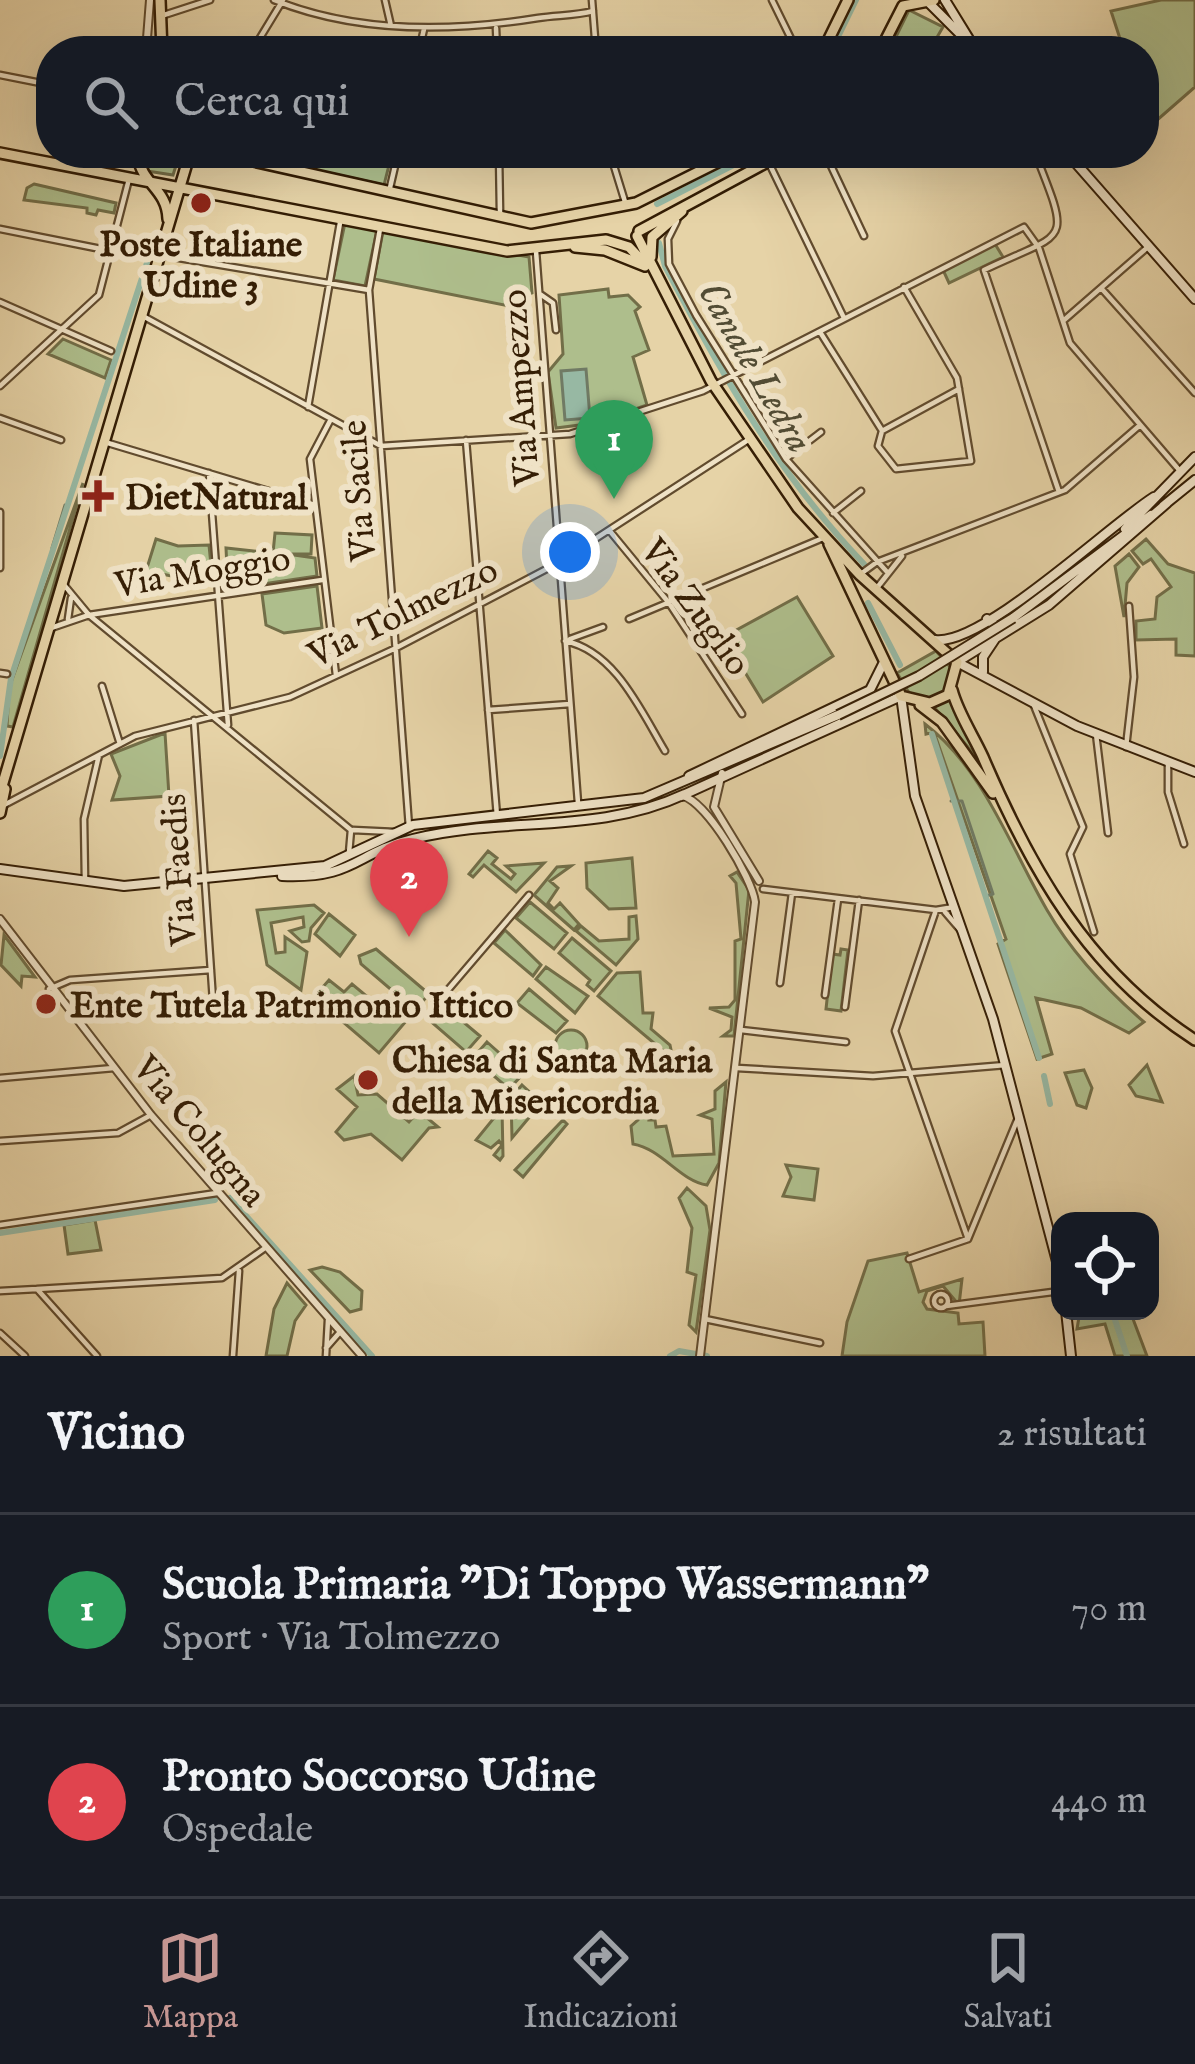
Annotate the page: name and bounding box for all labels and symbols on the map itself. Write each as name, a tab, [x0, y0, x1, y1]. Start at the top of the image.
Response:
marker: Poste Italiane Udine 3	[188, 190, 214, 216]
place label: Poste Italiane Udine 3	[100, 223, 303, 310]
water label: Canale Ledra	[685, 273, 823, 462]
street label: Via Ampezzo	[492, 288, 552, 489]
pin: 1	[575, 400, 653, 499]
street label: Via Sacile	[332, 418, 388, 564]
place label: DietNatural	[125, 476, 309, 522]
marker: DietNatural	[82, 480, 114, 512]
your location	[540, 522, 600, 582]
street label: Via Zuglio	[629, 529, 760, 685]
street label: Via Moggio	[110, 536, 294, 610]
street label: Via Tolmezzo	[300, 548, 506, 680]
street label: Via Faedis	[152, 792, 208, 948]
pin: 2	[370, 838, 448, 937]
place label: Ente Tutela Patrimonio Ittico	[70, 984, 513, 1030]
marker: Ente Tutela Patrimonio Ittico	[33, 991, 59, 1017]
place label: Chiesa di Santa Maria della Misericordia	[392, 1039, 714, 1126]
street label: Via Colugna	[121, 1046, 276, 1218]
marker: Chiesa di Santa Maria della Misericordia	[355, 1067, 381, 1093]

